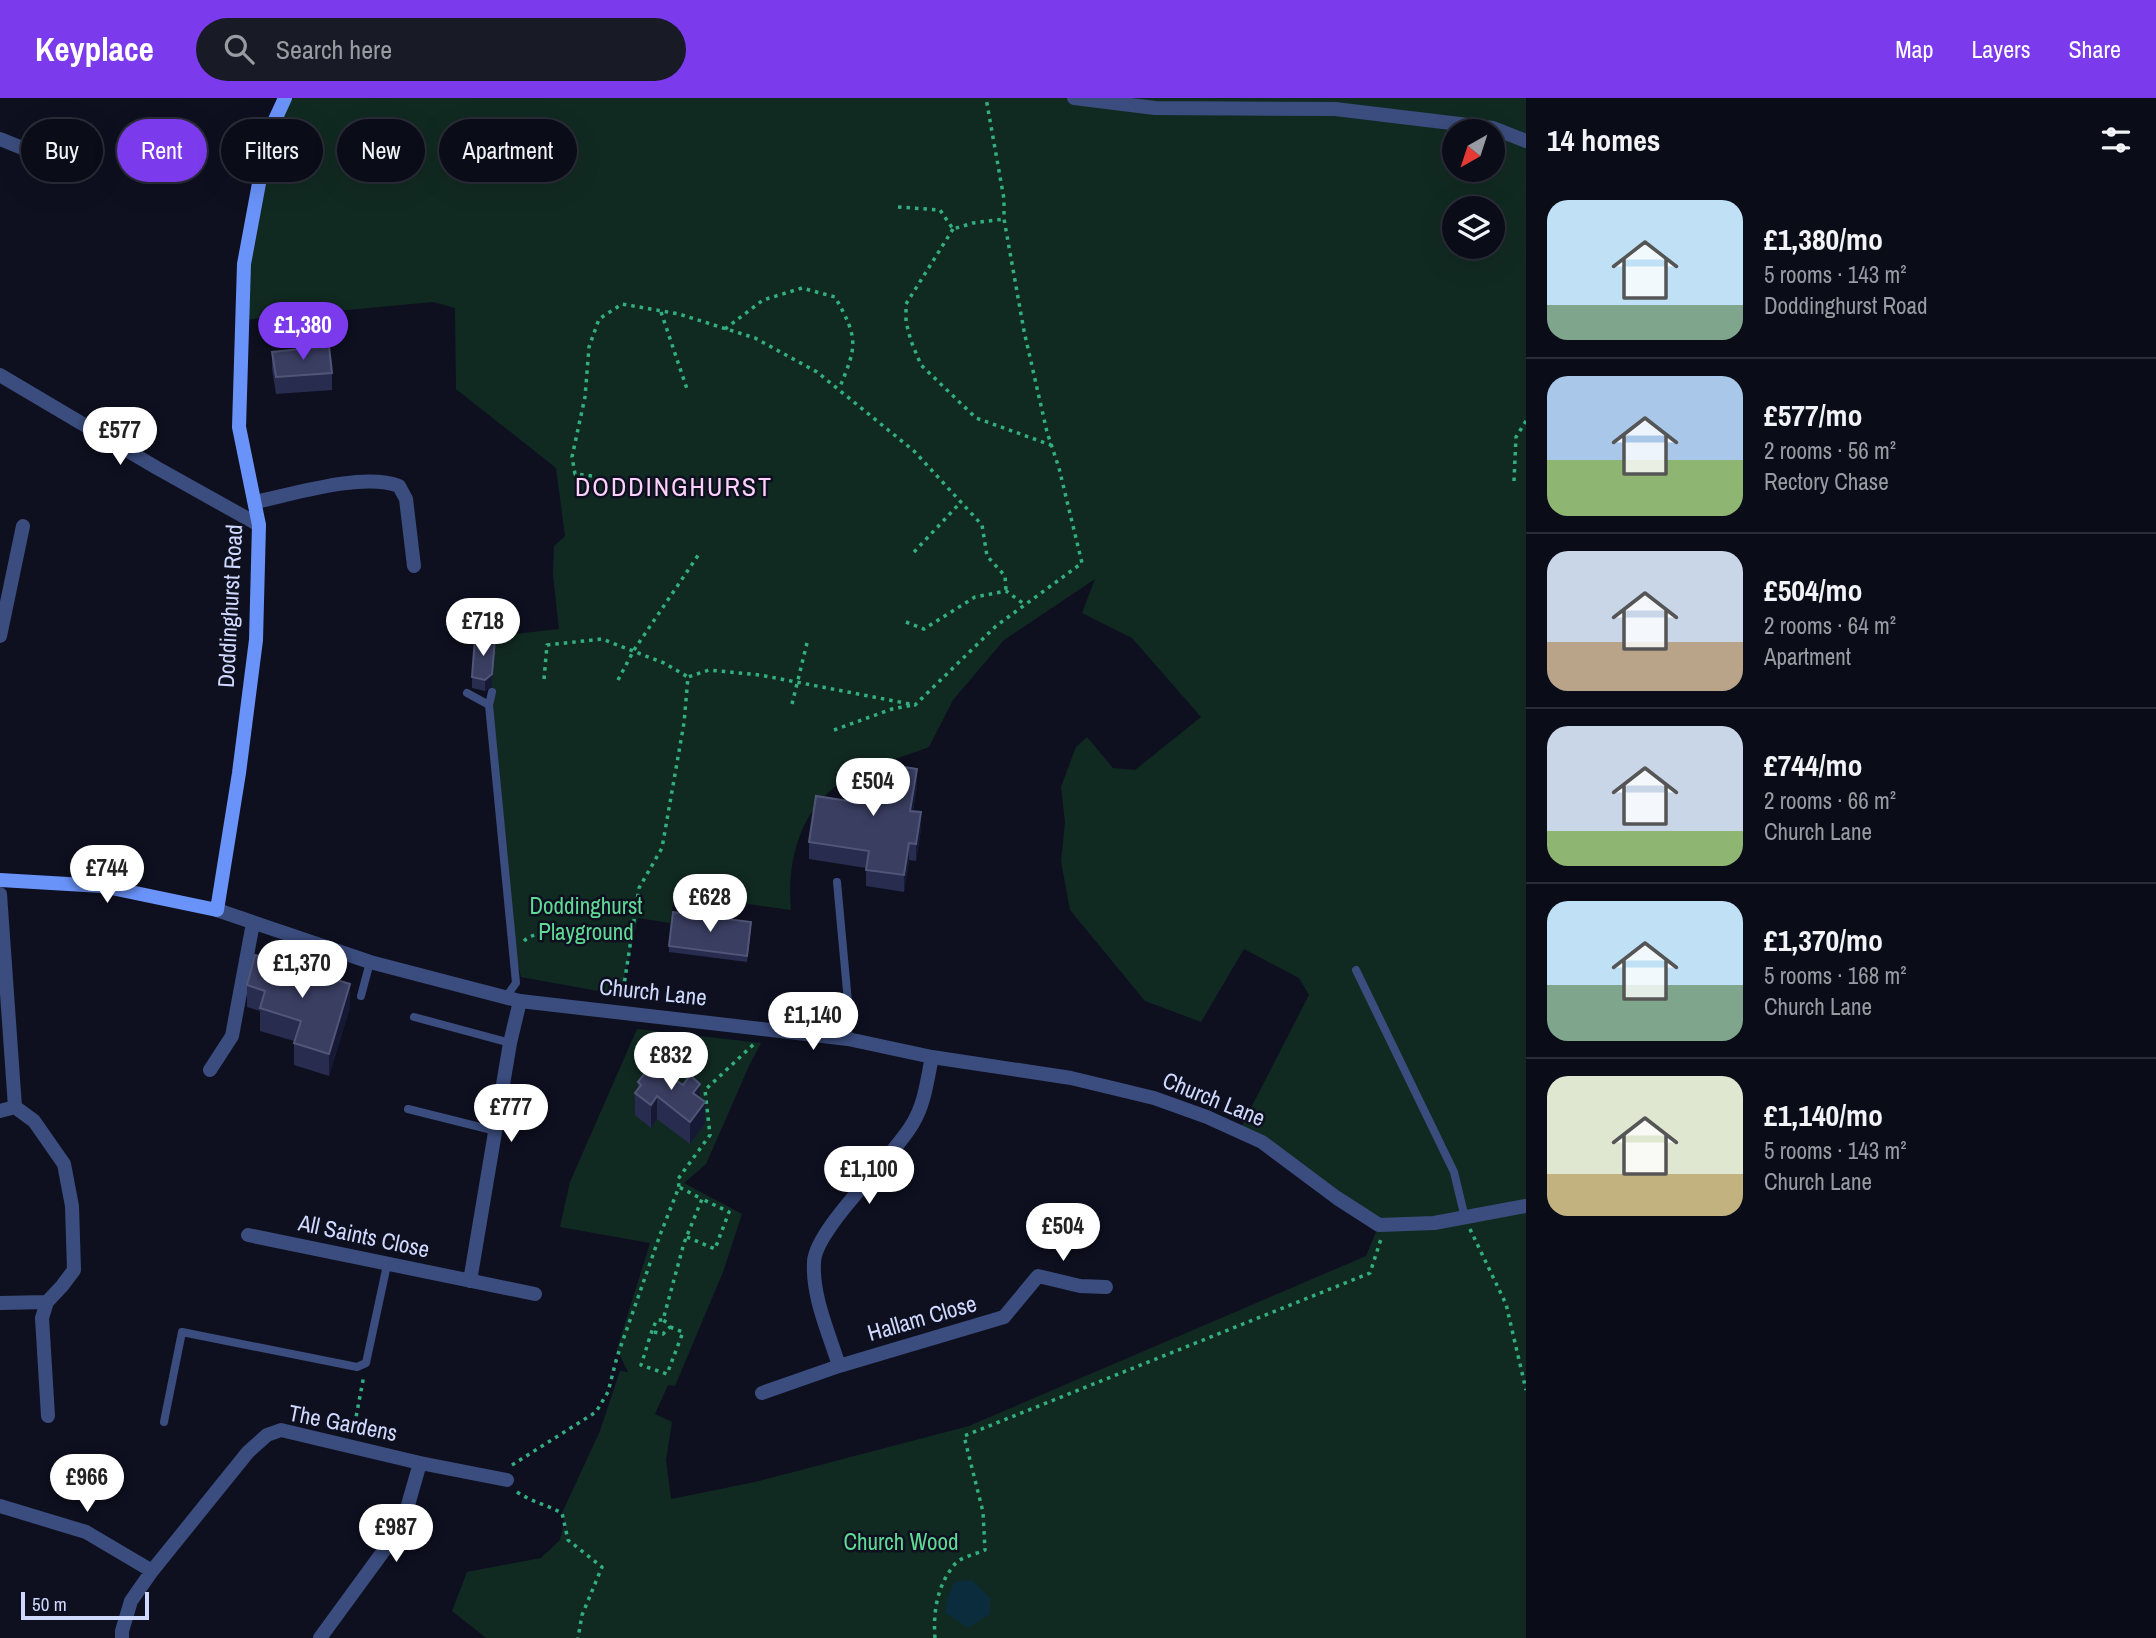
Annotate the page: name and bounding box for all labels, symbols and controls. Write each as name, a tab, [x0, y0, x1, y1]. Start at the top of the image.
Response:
search box	[196, 18, 686, 81]
text: Keyplace	[35, 27, 154, 71]
icon: search	[220, 30, 258, 68]
text: Search here	[276, 32, 392, 67]
text: Map	[1895, 33, 1933, 65]
text: Layers	[1971, 33, 2030, 65]
text: Share	[2068, 33, 2121, 65]
chip: Buy	[21, 119, 103, 182]
chip: Rent	[117, 119, 207, 182]
chip: Filters	[221, 119, 323, 182]
chip: New	[337, 119, 425, 182]
chip: Apartment	[439, 119, 577, 182]
north arrow	[1442, 119, 1505, 182]
map controls	[1442, 119, 1505, 259]
text: 14 homes	[1547, 120, 1661, 160]
icon: filters	[2097, 121, 2135, 159]
button: layers	[1442, 196, 1505, 259]
text: £1,380/mo	[1764, 219, 1883, 259]
icon: home	[1603, 228, 1687, 312]
text: 5 rooms · 143 m²	[1764, 259, 1907, 290]
text: Doddinghurst Road	[1764, 290, 1928, 321]
pin: £1,380	[246, 302, 360, 362]
text: £1,380	[274, 309, 332, 340]
text: £577/mo	[1764, 395, 1862, 435]
icon: home	[1603, 404, 1687, 488]
pin: £577	[79, 408, 161, 467]
text: £577	[99, 414, 141, 445]
text: 2 rooms · 56 m²	[1764, 435, 1896, 466]
text: Rectory Chase	[1764, 466, 1889, 497]
district label: DODDINGHURST	[575, 469, 773, 504]
street label: Doddinghurst Road	[210, 523, 249, 688]
text: £504/mo	[1764, 570, 1862, 610]
icon: home	[1603, 579, 1687, 663]
pin: £718	[442, 598, 524, 658]
text: £718	[462, 605, 504, 636]
text: 2 rooms · 64 m²	[1764, 610, 1896, 641]
text: Apartment	[1764, 641, 1851, 672]
text: £744/mo	[1764, 745, 1862, 785]
icon: home	[1603, 754, 1687, 838]
pin: £504	[832, 758, 914, 818]
text: £504	[852, 765, 894, 796]
text: 2 rooms · 66 m²	[1764, 785, 1896, 816]
text: Church Lane	[1764, 816, 1872, 847]
pin: £744	[66, 846, 148, 905]
text: £744	[86, 852, 128, 883]
pin: £628	[669, 874, 751, 934]
text: £628	[689, 881, 731, 912]
park label: Doddinghurst Playground	[529, 890, 643, 947]
text: £1,370/mo	[1764, 920, 1883, 960]
icon: home	[1603, 929, 1687, 1013]
pin: £1,370	[245, 940, 359, 1000]
text: £1,370	[273, 947, 331, 978]
text: 5 rooms · 168 m²	[1764, 960, 1907, 991]
street label: Church Lane	[598, 970, 708, 1013]
text: Church Lane	[1764, 991, 1872, 1022]
pin: £1,140	[756, 992, 870, 1052]
text: £1,140	[784, 999, 842, 1030]
pin: £832	[630, 1032, 712, 1092]
text: £832	[650, 1039, 692, 1070]
street label: Church Lane	[1158, 1064, 1270, 1133]
pin: £777	[470, 1084, 552, 1144]
text: £777	[490, 1091, 532, 1122]
text: £1,140/mo	[1764, 1095, 1883, 1135]
icon: home	[1603, 1104, 1687, 1188]
text: 5 rooms · 143 m²	[1764, 1135, 1907, 1166]
pin: £1,100	[812, 1146, 926, 1206]
text: £1,100	[840, 1153, 898, 1184]
text: Church Lane	[1764, 1166, 1872, 1197]
pin: £504	[1022, 1204, 1104, 1263]
street label: All Saints Close	[295, 1206, 432, 1265]
text: £504	[1042, 1210, 1084, 1241]
street label: Hallam Close	[864, 1287, 980, 1348]
street label: The Gardens	[286, 1397, 400, 1448]
pin: £966	[46, 1454, 128, 1514]
text: £966	[66, 1461, 108, 1492]
pin: £987	[355, 1504, 437, 1564]
text: £987	[375, 1511, 417, 1542]
park label: Church Wood	[844, 1526, 958, 1557]
scale bar	[21, 1589, 149, 1621]
text: 50 m	[32, 1591, 67, 1617]

